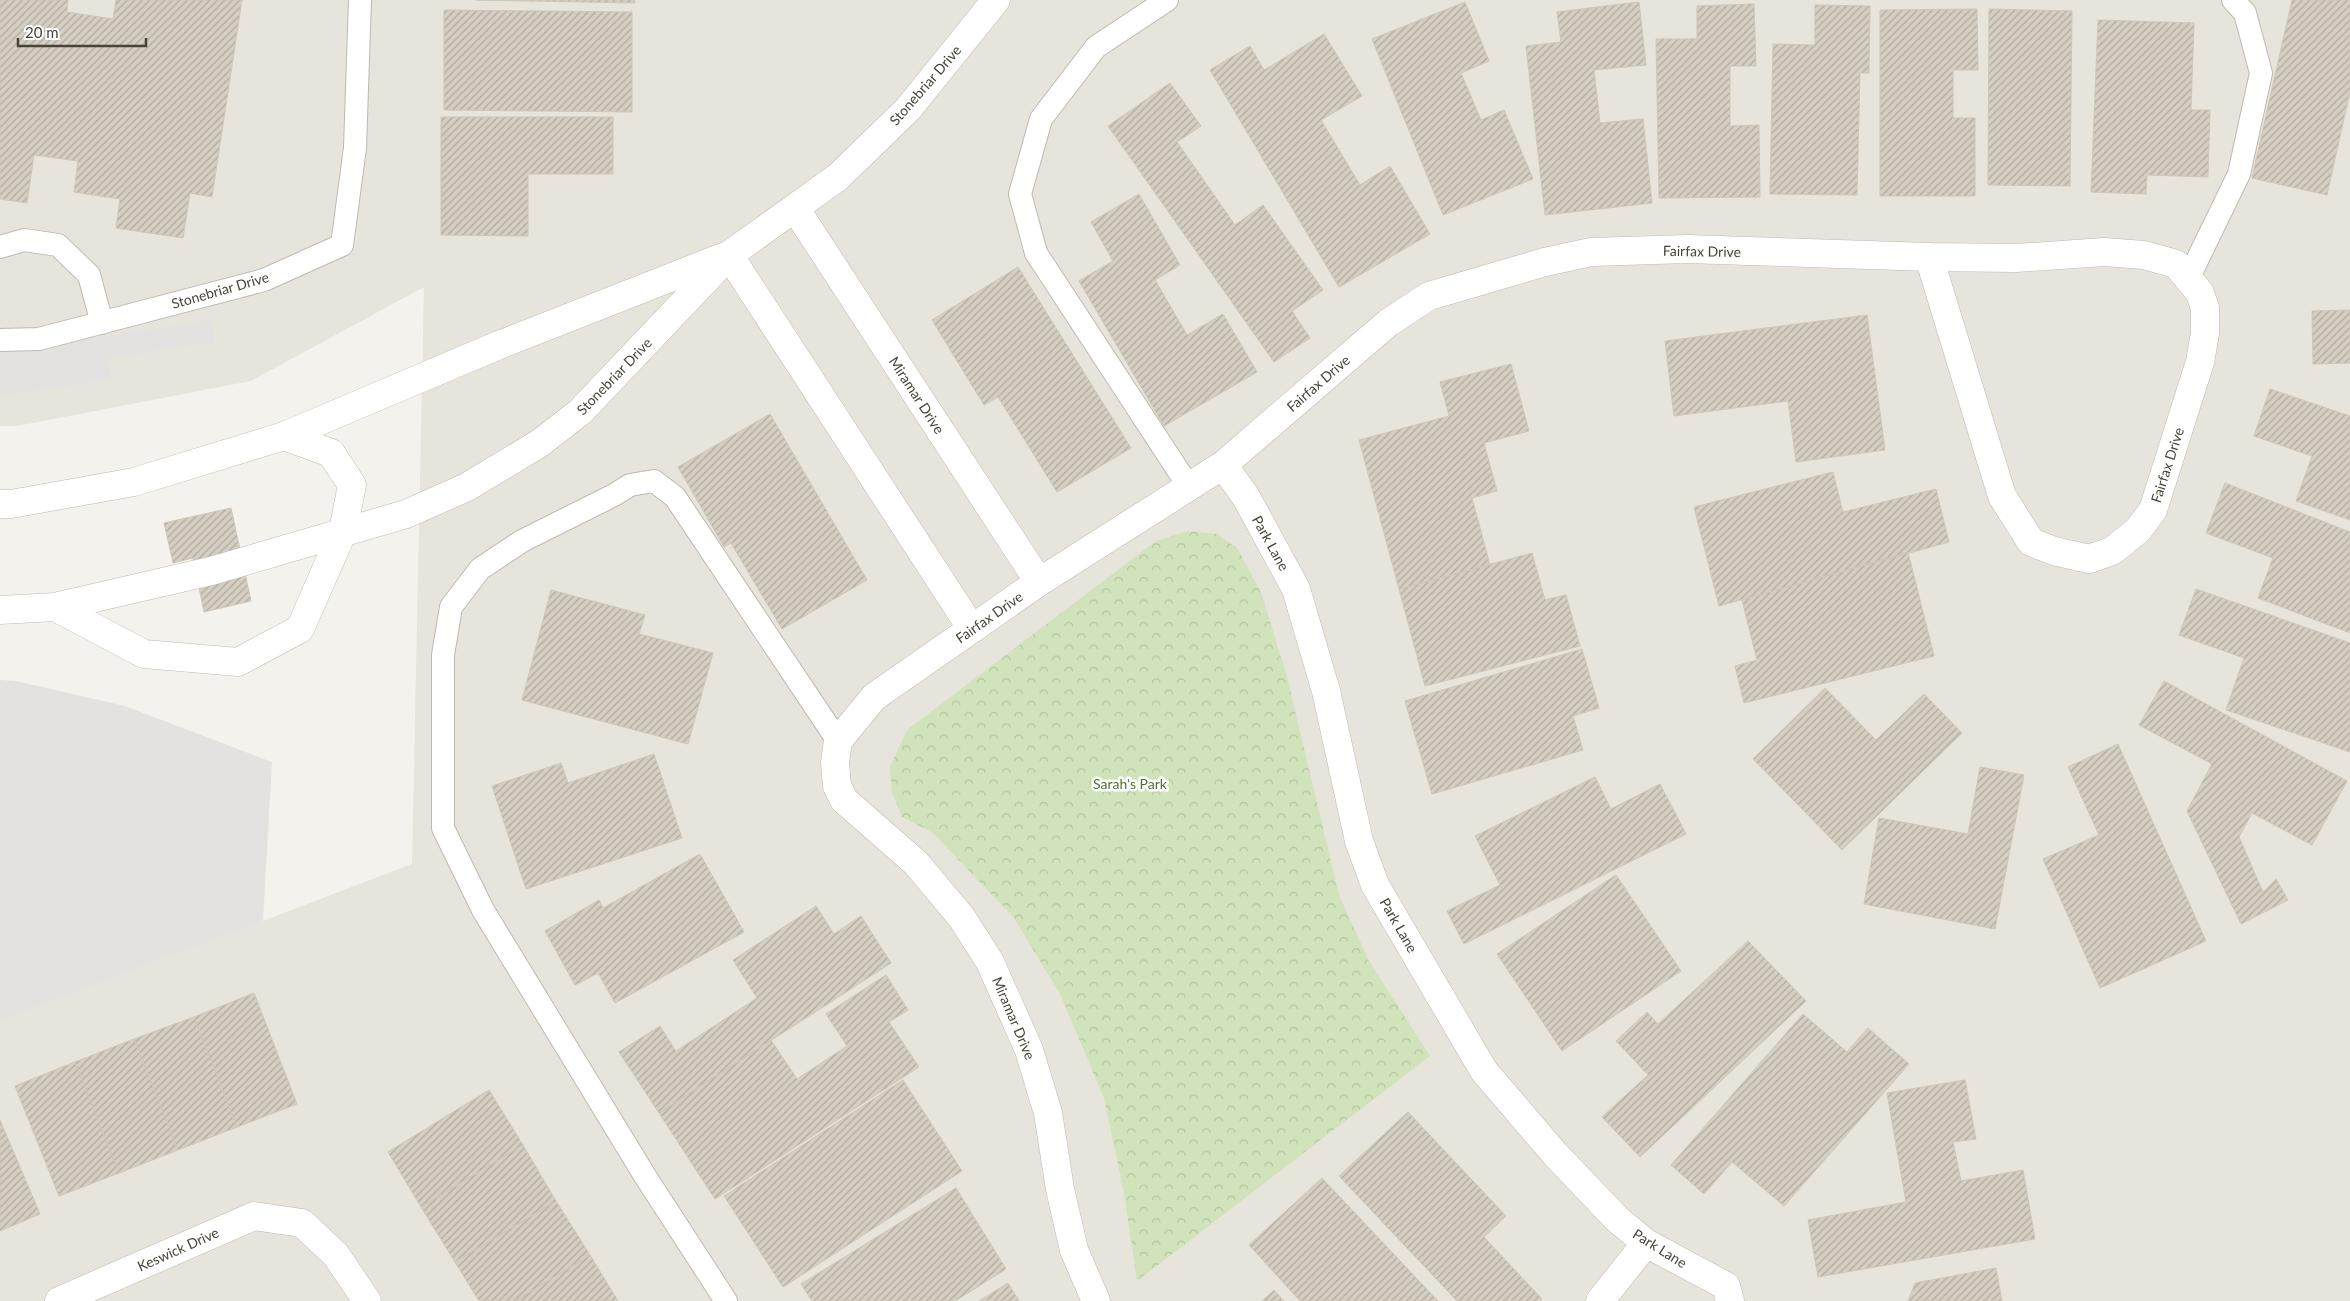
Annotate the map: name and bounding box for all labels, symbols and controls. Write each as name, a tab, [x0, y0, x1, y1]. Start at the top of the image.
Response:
scale bar	[18, 15, 145, 47]
text: 20 m	[25, 23, 59, 41]
street label: Stonebriar Drive	[886, 42, 964, 128]
street label: Fairfax Drive	[1663, 242, 1741, 260]
street label: Stonebriar Drive	[169, 268, 271, 312]
street label: Stonebriar Drive	[573, 334, 655, 418]
street label: Fairfax Drive	[1283, 351, 1353, 415]
street label: Miramar Drive	[886, 353, 948, 437]
street label: Fairfax Drive	[2147, 425, 2187, 505]
street label: Park Lane	[1249, 513, 1293, 573]
street label: Fairfax Drive	[952, 588, 1026, 646]
park label: Sarah's Park	[1093, 775, 1168, 792]
street label: Park Lane	[1377, 895, 1421, 955]
street label: Miramar Drive	[989, 974, 1039, 1062]
street label: Keswick Drive	[135, 1223, 221, 1275]
street label: Park Lane	[1630, 1225, 1690, 1271]

